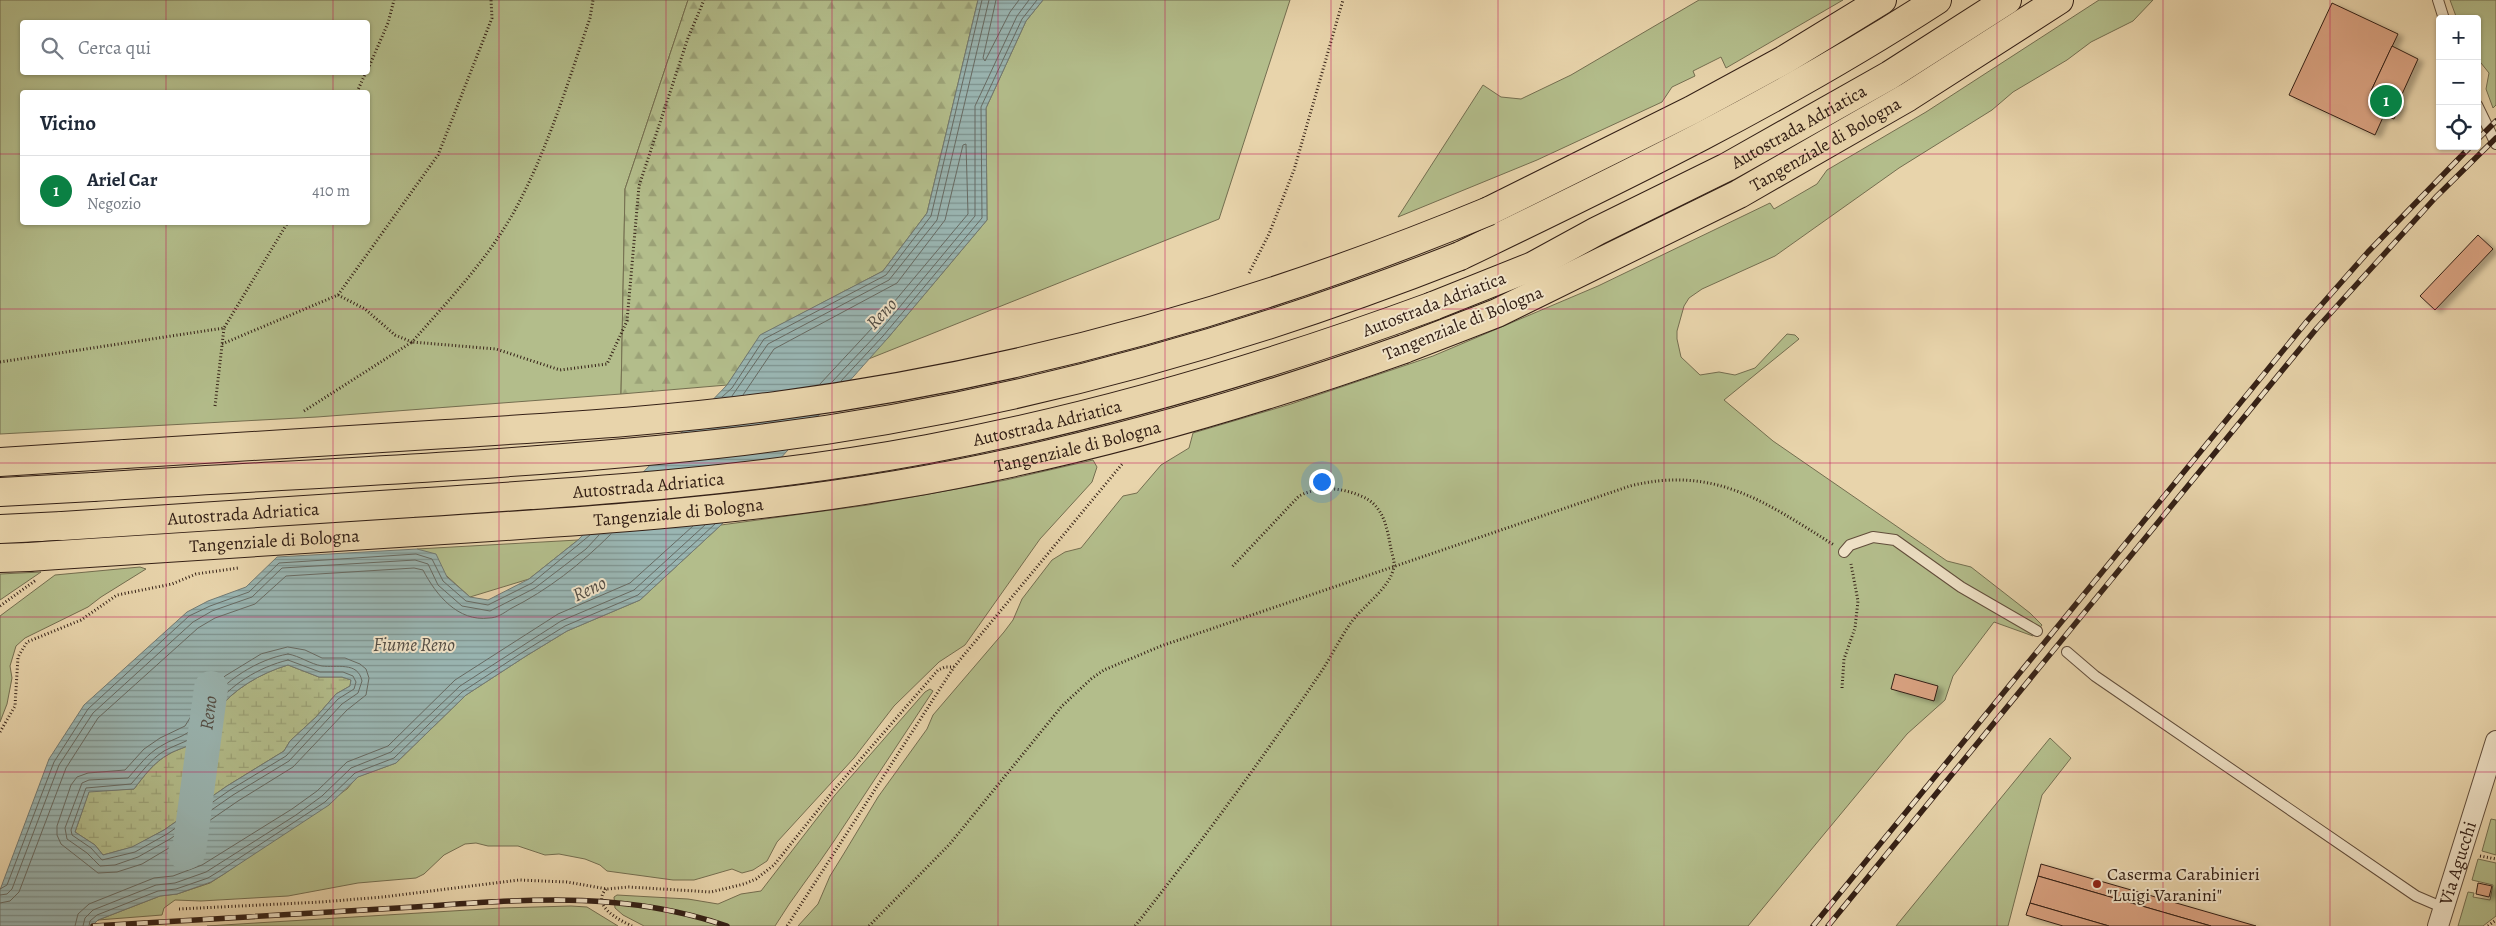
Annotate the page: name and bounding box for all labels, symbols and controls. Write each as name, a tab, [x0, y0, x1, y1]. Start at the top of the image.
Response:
map controls	[2436, 15, 2481, 150]
button: +	[2436, 15, 2481, 60]
search box	[20, 20, 370, 75]
icon: search	[38, 34, 66, 62]
text: Cerca qui	[78, 35, 151, 61]
button: −	[2436, 60, 2481, 105]
street label: Autostrada Adriatica	[1726, 78, 1871, 175]
pin: 1	[2370, 82, 2402, 120]
street label: Tangenziale di Bologna	[1745, 91, 1906, 197]
button: locate	[2436, 105, 2481, 150]
text: Vicino	[40, 109, 96, 137]
text: Ariel Car	[87, 167, 158, 193]
text: 1	[53, 180, 59, 202]
text: 410 m	[312, 180, 350, 202]
text: Negozio	[87, 193, 141, 215]
street label: Autostrada Adriatica	[1358, 265, 1510, 343]
street label: Tangenziale di Bologna	[1380, 280, 1547, 366]
water label: Reno	[860, 292, 903, 335]
street label: Autostrada Adriatica	[970, 394, 1125, 452]
street label: Tangenziale di Bologna	[992, 414, 1164, 478]
street label: Autostrada Adriatica	[571, 466, 726, 504]
your location	[1309, 469, 1335, 495]
street label: Tangenziale di Bologna	[593, 492, 765, 532]
street label: Autostrada Adriatica	[166, 497, 321, 531]
street label: Tangenziale di Bologna	[189, 523, 361, 558]
water label: Reno	[568, 570, 611, 608]
water label: Fiume Reno	[373, 632, 455, 658]
water label: Reno	[193, 694, 224, 732]
street label: Via Agucchi	[2433, 818, 2482, 909]
place label: Caserma Carabinieri "Luigi Varanini"	[2107, 862, 2260, 907]
marker: Caserma Carabinieri "Luigi Varanini"	[2091, 878, 2103, 890]

